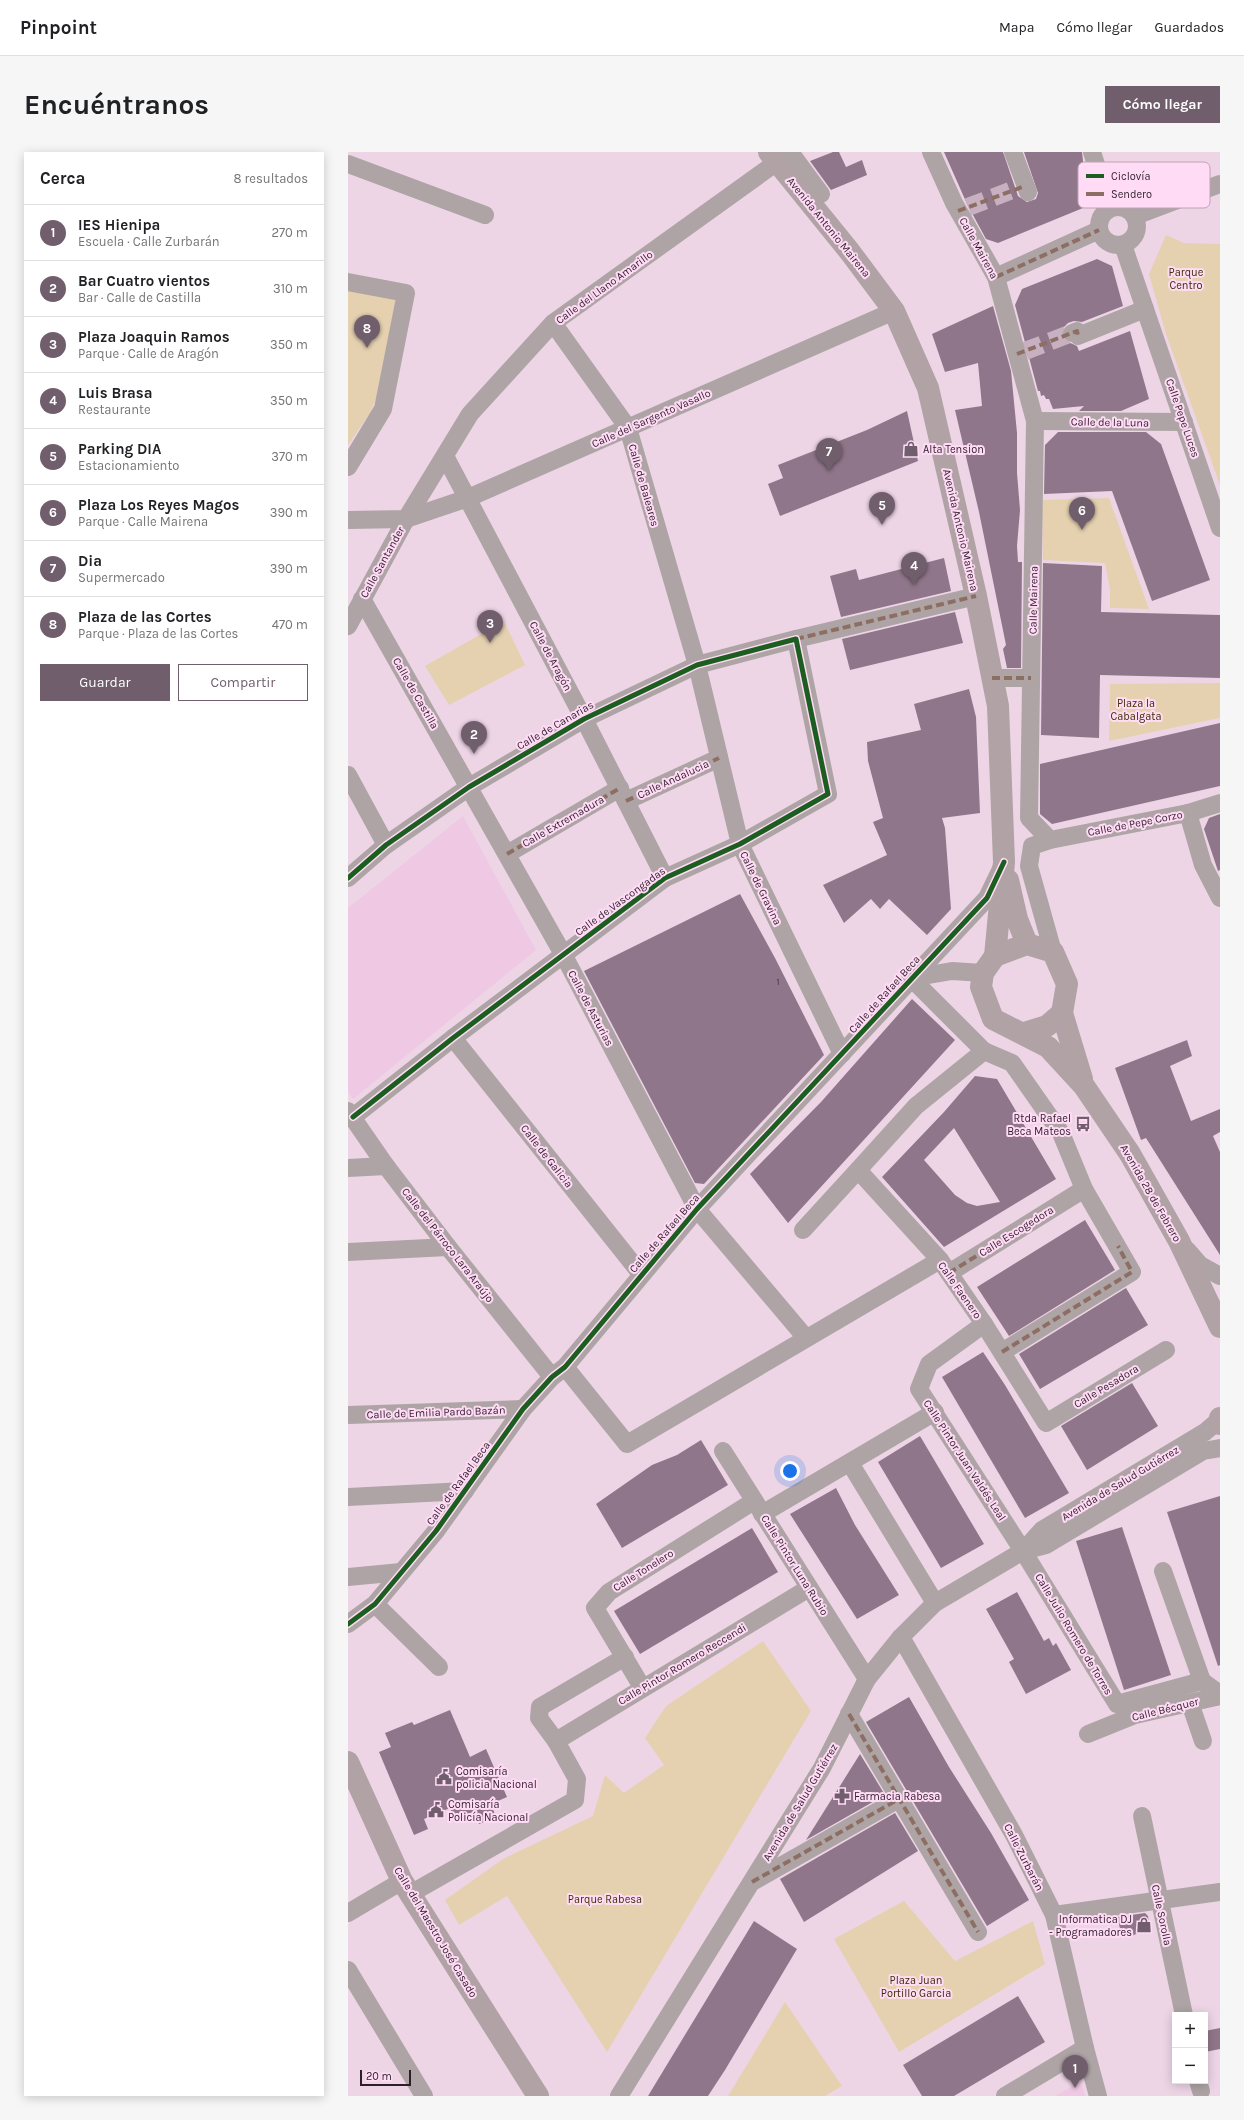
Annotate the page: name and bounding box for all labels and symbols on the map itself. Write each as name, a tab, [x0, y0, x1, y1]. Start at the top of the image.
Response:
legend	[1078, 162, 1210, 208]
text: Ciclovía	[1111, 170, 1151, 183]
street label: Avenida Antonio Mairena	[784, 175, 873, 280]
text: Sendero	[1111, 188, 1152, 201]
street label: Calle Mairena	[956, 215, 1001, 281]
street label: Calle del Llano Amarillo	[553, 248, 655, 327]
park label: Parque Centro	[1169, 266, 1204, 292]
pin: 8	[354, 315, 380, 348]
street label: Calle Pepe Luces	[1163, 377, 1202, 460]
street label: Calle del Sargento Vasallo	[590, 386, 713, 451]
street label: Calle de la Luna	[1071, 415, 1149, 430]
pin: 7	[816, 438, 842, 471]
shop icon: Alta Tension	[902, 440, 920, 458]
street label: Calle de Baleares	[626, 442, 662, 528]
place label: Alta Tension	[923, 443, 984, 456]
street label: Avenida Antonio Mairena	[940, 468, 981, 592]
pin: 5	[869, 492, 895, 525]
pin: 6	[1069, 497, 1095, 530]
street label: Calle Santander	[357, 524, 407, 600]
pin: 4	[901, 552, 927, 585]
street label: Calle Mairena	[1026, 566, 1041, 634]
pin: 3	[477, 610, 503, 643]
street label: Calle de Aragón	[527, 619, 574, 693]
street label: Calle de Castilla	[390, 655, 441, 731]
park label: Plaza la Cabalgata	[1111, 697, 1161, 723]
street label: Calle de Canarias	[515, 698, 596, 753]
pin: 2	[461, 721, 487, 754]
street label: Calle Andalucia	[635, 757, 711, 802]
street label: Calle Extremadura	[520, 793, 606, 850]
street label: Calle de Pepe Corzo	[1087, 808, 1184, 839]
street label: Calle de Gravina	[737, 849, 784, 927]
street label: Calle de Vascongadas	[573, 864, 668, 939]
street label: Calle de Rafael Beca	[846, 953, 923, 1036]
street label: Calle de Asturias	[565, 968, 616, 1049]
house number: 1	[777, 977, 780, 987]
place label: Rtda Rafael Beca Mateos	[1007, 1112, 1071, 1138]
bus stop icon: Rtda Rafael Beca Mateos	[1074, 1115, 1092, 1133]
street label: Calle de Galicia	[518, 1122, 575, 1190]
street label: Avenida 28 de Febrero	[1117, 1142, 1184, 1244]
street label: Calle del Párroco Lara Araújo	[399, 1185, 496, 1305]
street label: Calle de Rafael Beca	[627, 1191, 702, 1275]
street label: Calle Escogedora	[977, 1203, 1056, 1260]
street label: Calle Faenero	[935, 1259, 984, 1321]
street label: Calle Pesadora	[1071, 1362, 1141, 1411]
street label: Calle Pintor Juan Valdés Leal	[921, 1397, 1009, 1523]
street label: Calle de Emilia Pardo Bazán	[366, 1404, 506, 1421]
street label: Calle de Rafael Beca	[424, 1439, 493, 1528]
street label: Avenida de Salud Gutiérrez	[1059, 1443, 1181, 1524]
your location	[780, 1461, 800, 1481]
street label: Calle Pintor Luna Rubio	[758, 1513, 831, 1618]
street label: Calle Tonelero	[611, 1547, 676, 1594]
street label: Calle Julio Romero de Torres	[1032, 1571, 1115, 1698]
street label: Calle Pintor Romero Reccendi	[616, 1621, 749, 1708]
street label: Calle Bécquer	[1131, 1695, 1200, 1724]
street label: Avenida de Salud Gutiérrez	[760, 1741, 841, 1863]
place label: Comisaría policia Nacional	[456, 1765, 537, 1791]
public building icon: Comisaría policia Nacional	[435, 1768, 453, 1786]
pharmacy icon: Farmacia Rabesa	[833, 1787, 851, 1805]
place label: Farmacia Rabesa	[854, 1790, 940, 1803]
place label: Comisaría Policía Nacional	[448, 1798, 528, 1824]
public building icon: Comisaría Policía Nacional	[427, 1801, 445, 1819]
street label: Calle Zurbarán	[1001, 1821, 1046, 1893]
street label: Calle del Maestro José Casado	[391, 1865, 480, 2000]
street label: Calle Sorolla	[1149, 1883, 1174, 1947]
park label: Parque Rabesa	[568, 1893, 642, 1906]
place label: Informatica DJ - Programadores	[1049, 1913, 1132, 1939]
shop icon: Informatica DJ - Programadores	[1135, 1916, 1153, 1934]
park label: Plaza Juan Portillo Garcia	[881, 1974, 951, 2000]
pin: 1	[1062, 2055, 1088, 2088]
scale bar	[360, 2068, 411, 2087]

